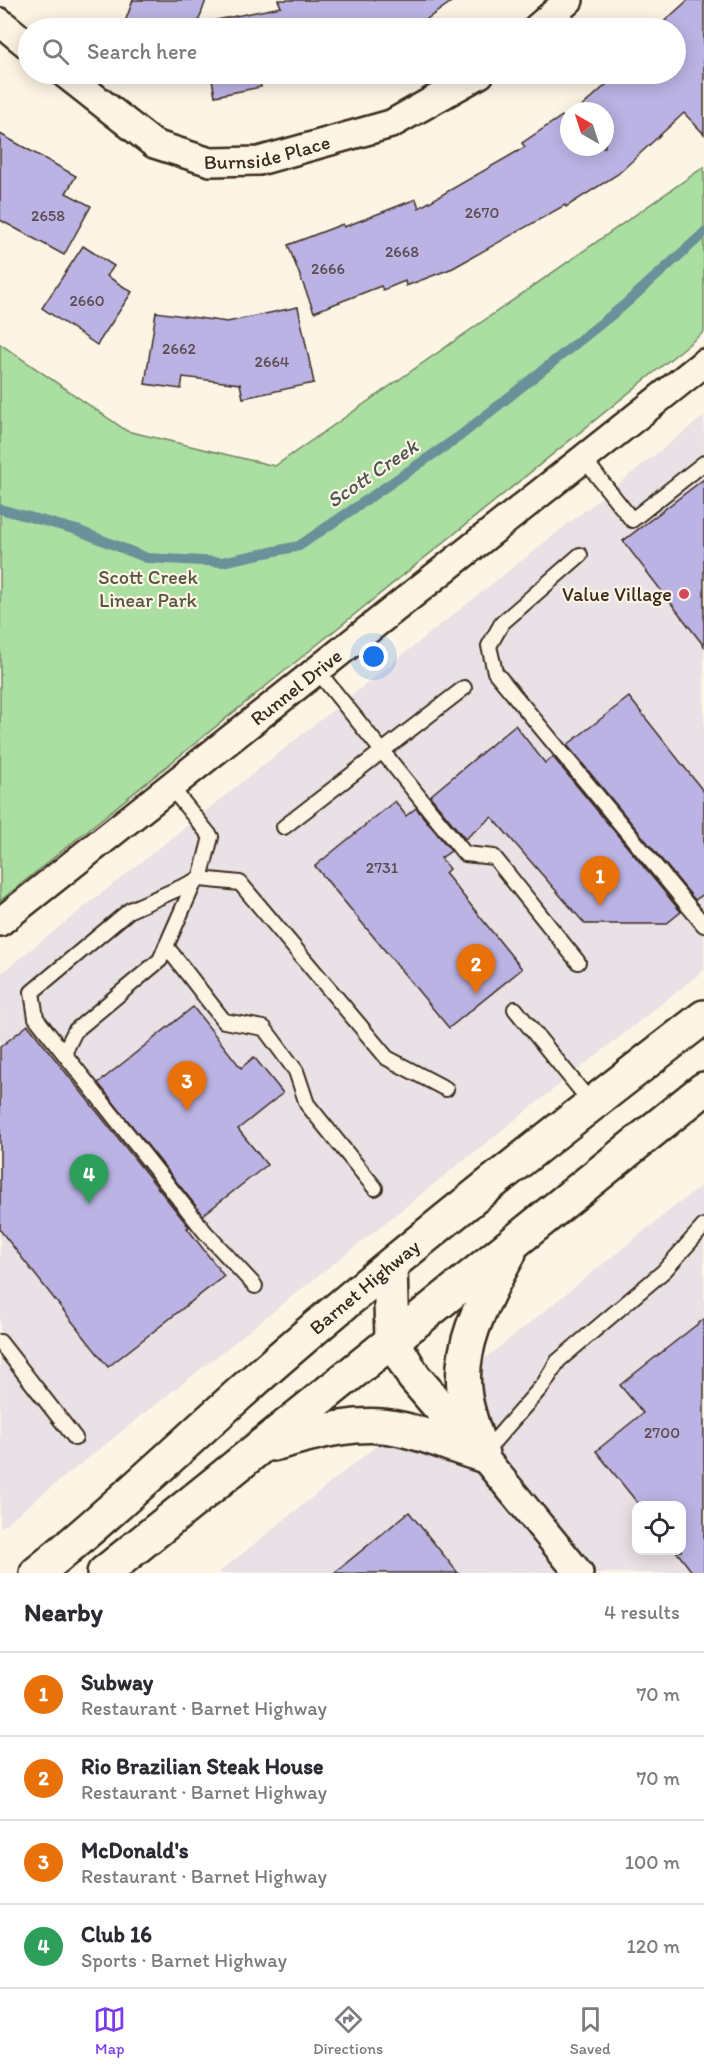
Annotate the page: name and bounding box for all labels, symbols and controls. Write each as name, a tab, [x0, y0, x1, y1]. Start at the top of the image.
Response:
search box	[18, 18, 686, 84]
icon: search	[39, 35, 72, 68]
text: Search here	[87, 38, 197, 65]
north arrow	[560, 102, 614, 156]
street label: Burnside Place	[204, 130, 333, 174]
house number: 2670	[465, 203, 499, 222]
house number: 2658	[31, 206, 65, 225]
house number: 2668	[385, 242, 419, 261]
house number: 2666	[311, 259, 345, 278]
house number: 2660	[69, 291, 105, 310]
house number: 2662	[162, 339, 196, 358]
house number: 2664	[255, 352, 290, 371]
water label: Scott Creek	[322, 433, 423, 513]
park label: Scott Creek Linear Park	[98, 565, 198, 612]
place label: Value Village	[562, 582, 672, 606]
marker: Value Village	[677, 587, 691, 601]
your location	[359, 642, 388, 671]
street label: Runnel Drive	[246, 643, 347, 731]
pin: 1	[580, 856, 620, 906]
house number: 2731	[366, 858, 399, 877]
pin: 2	[456, 944, 496, 994]
pin: 3	[168, 1062, 207, 1111]
pin: 4	[70, 1154, 109, 1204]
street label: Barnet Highway	[304, 1234, 425, 1339]
house number: 2700	[644, 1423, 680, 1442]
map controls	[632, 1501, 686, 1555]
button: locate	[632, 1501, 686, 1555]
text: Nearby	[24, 1596, 103, 1628]
text: 4 results	[604, 1600, 680, 1624]
text: Subway	[81, 1669, 153, 1696]
text: 1	[39, 1682, 48, 1706]
text: 70 m	[636, 1682, 680, 1706]
text: Restaurant · Barnet Highway	[81, 1696, 327, 1720]
text: Rio Brazilian Steak House	[81, 1753, 323, 1780]
text: 2	[38, 1766, 49, 1790]
text: 70 m	[636, 1766, 680, 1790]
text: Restaurant · Barnet Highway	[81, 1780, 327, 1804]
text: McDonald's	[81, 1837, 189, 1864]
text: 3	[38, 1850, 49, 1874]
text: 100 m	[625, 1850, 680, 1874]
text: Restaurant · Barnet Highway	[81, 1864, 327, 1888]
text: Club 16	[81, 1921, 152, 1948]
text: 4	[37, 1934, 50, 1958]
text: 120 m	[627, 1934, 680, 1958]
text: Sports · Barnet Highway	[81, 1948, 287, 1972]
tab: Map	[93, 2003, 126, 2058]
tab: Directions	[313, 2003, 383, 2058]
tab: Saved	[570, 2003, 611, 2058]

